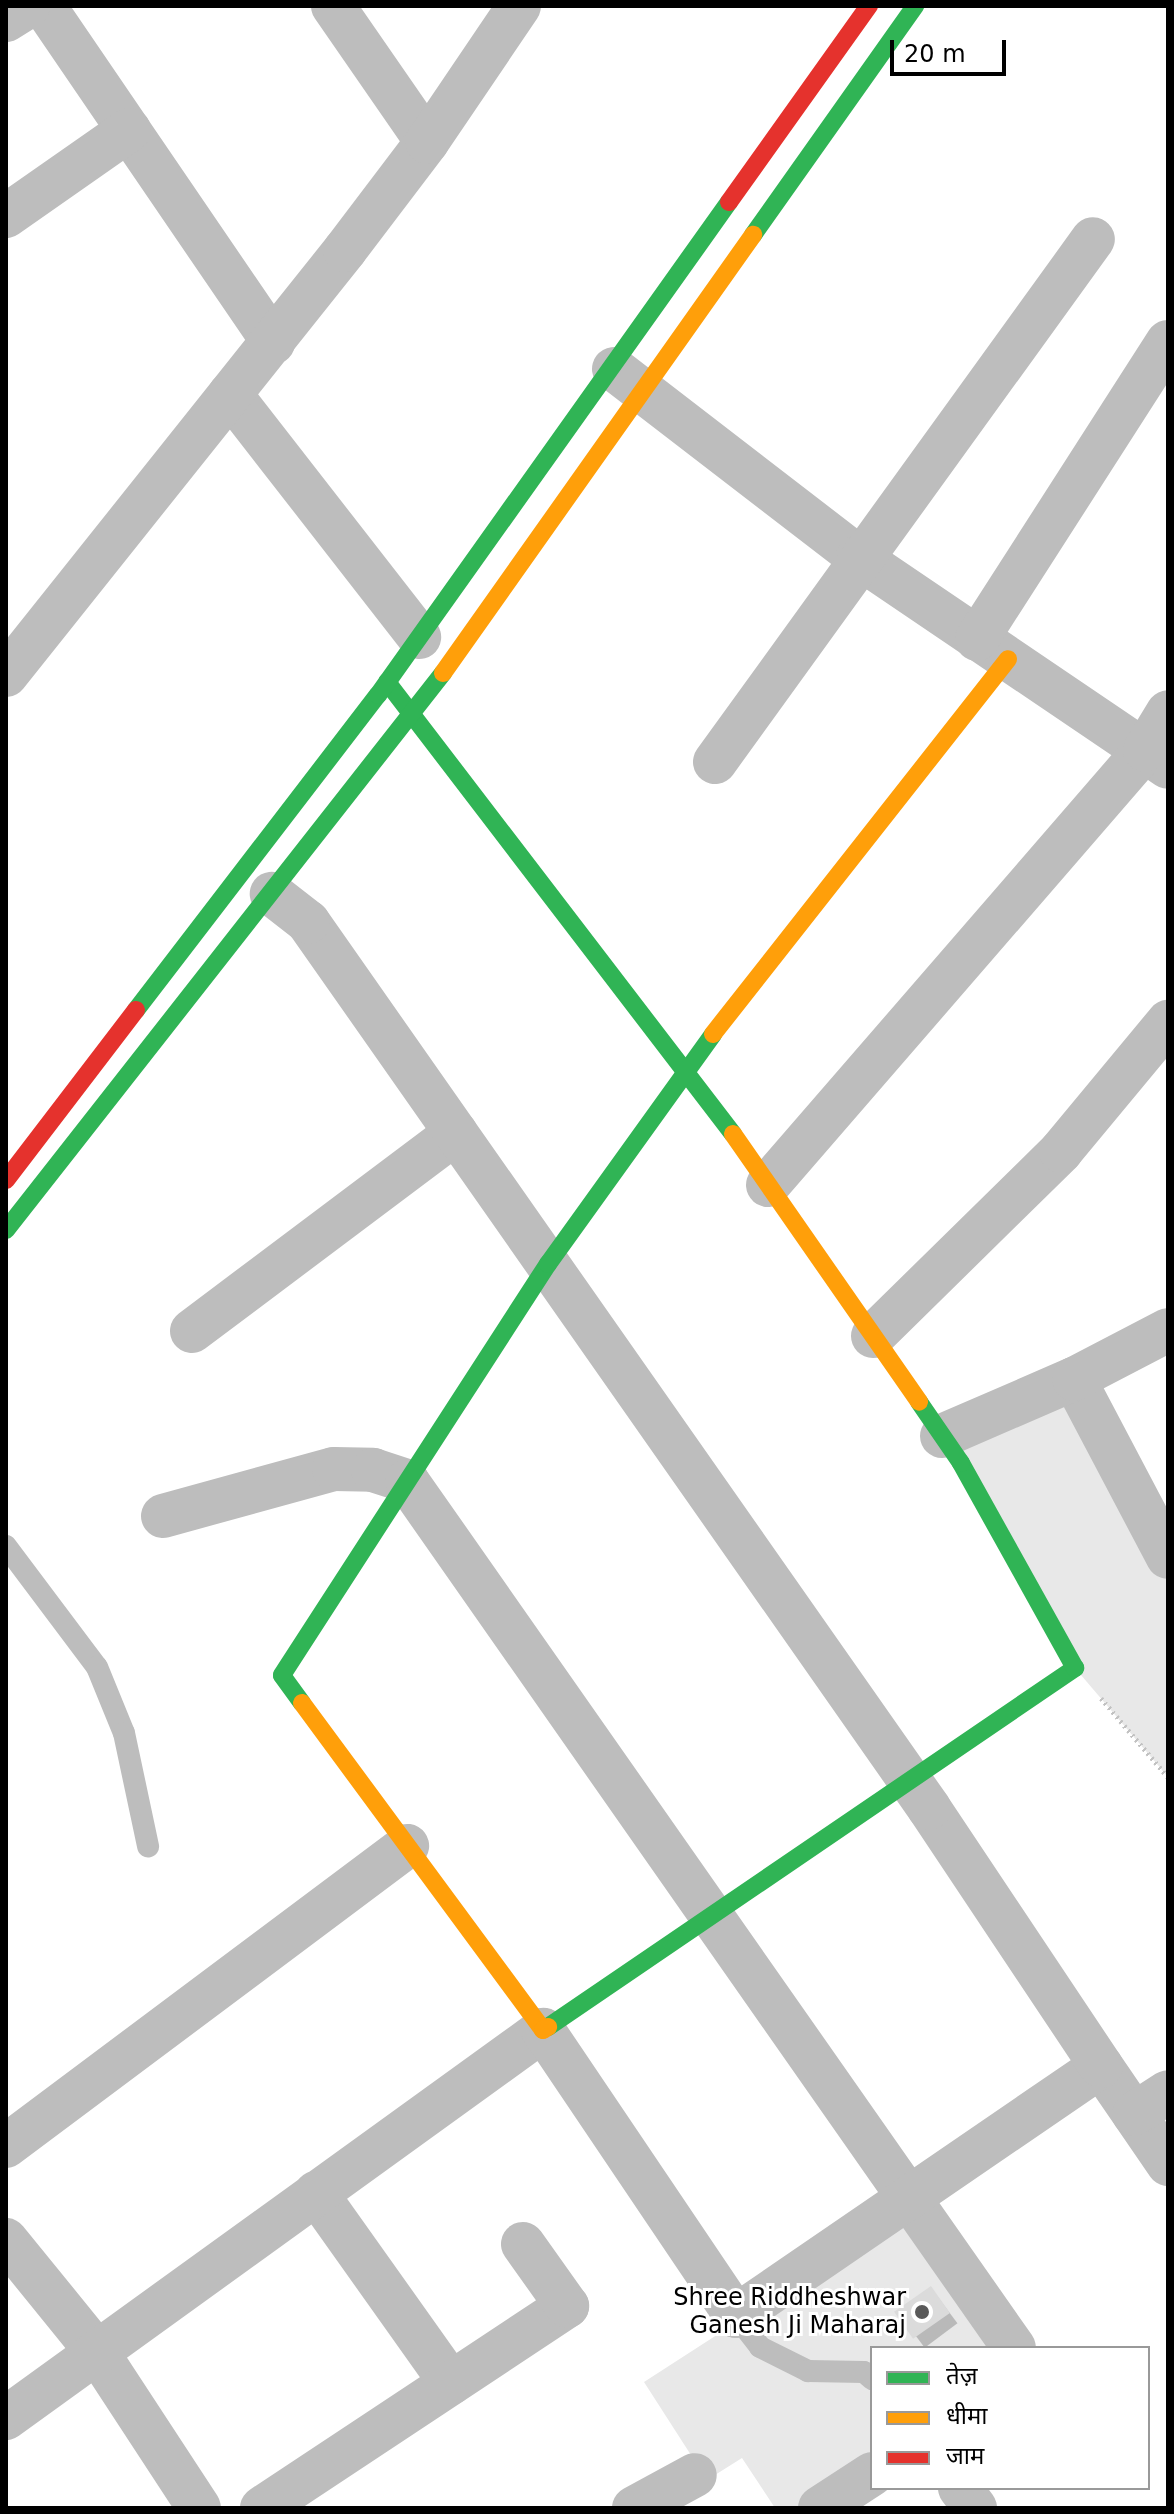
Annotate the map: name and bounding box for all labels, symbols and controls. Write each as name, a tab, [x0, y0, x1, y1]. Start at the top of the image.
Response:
scale bar	[894, 24, 1010, 74]
text: 20 m	[904, 40, 966, 68]
place label: Shree Riddheshwar Ganesh Ji Maharaj	[673, 2284, 906, 2340]
marker: Shree Riddheshwar Ganesh Ji Maharaj	[913, 2303, 931, 2321]
legend	[870, 2346, 1150, 2490]
text: तेज़	[946, 2362, 978, 2390]
text: धीमा	[946, 2402, 988, 2430]
text: जाम	[946, 2442, 984, 2470]

